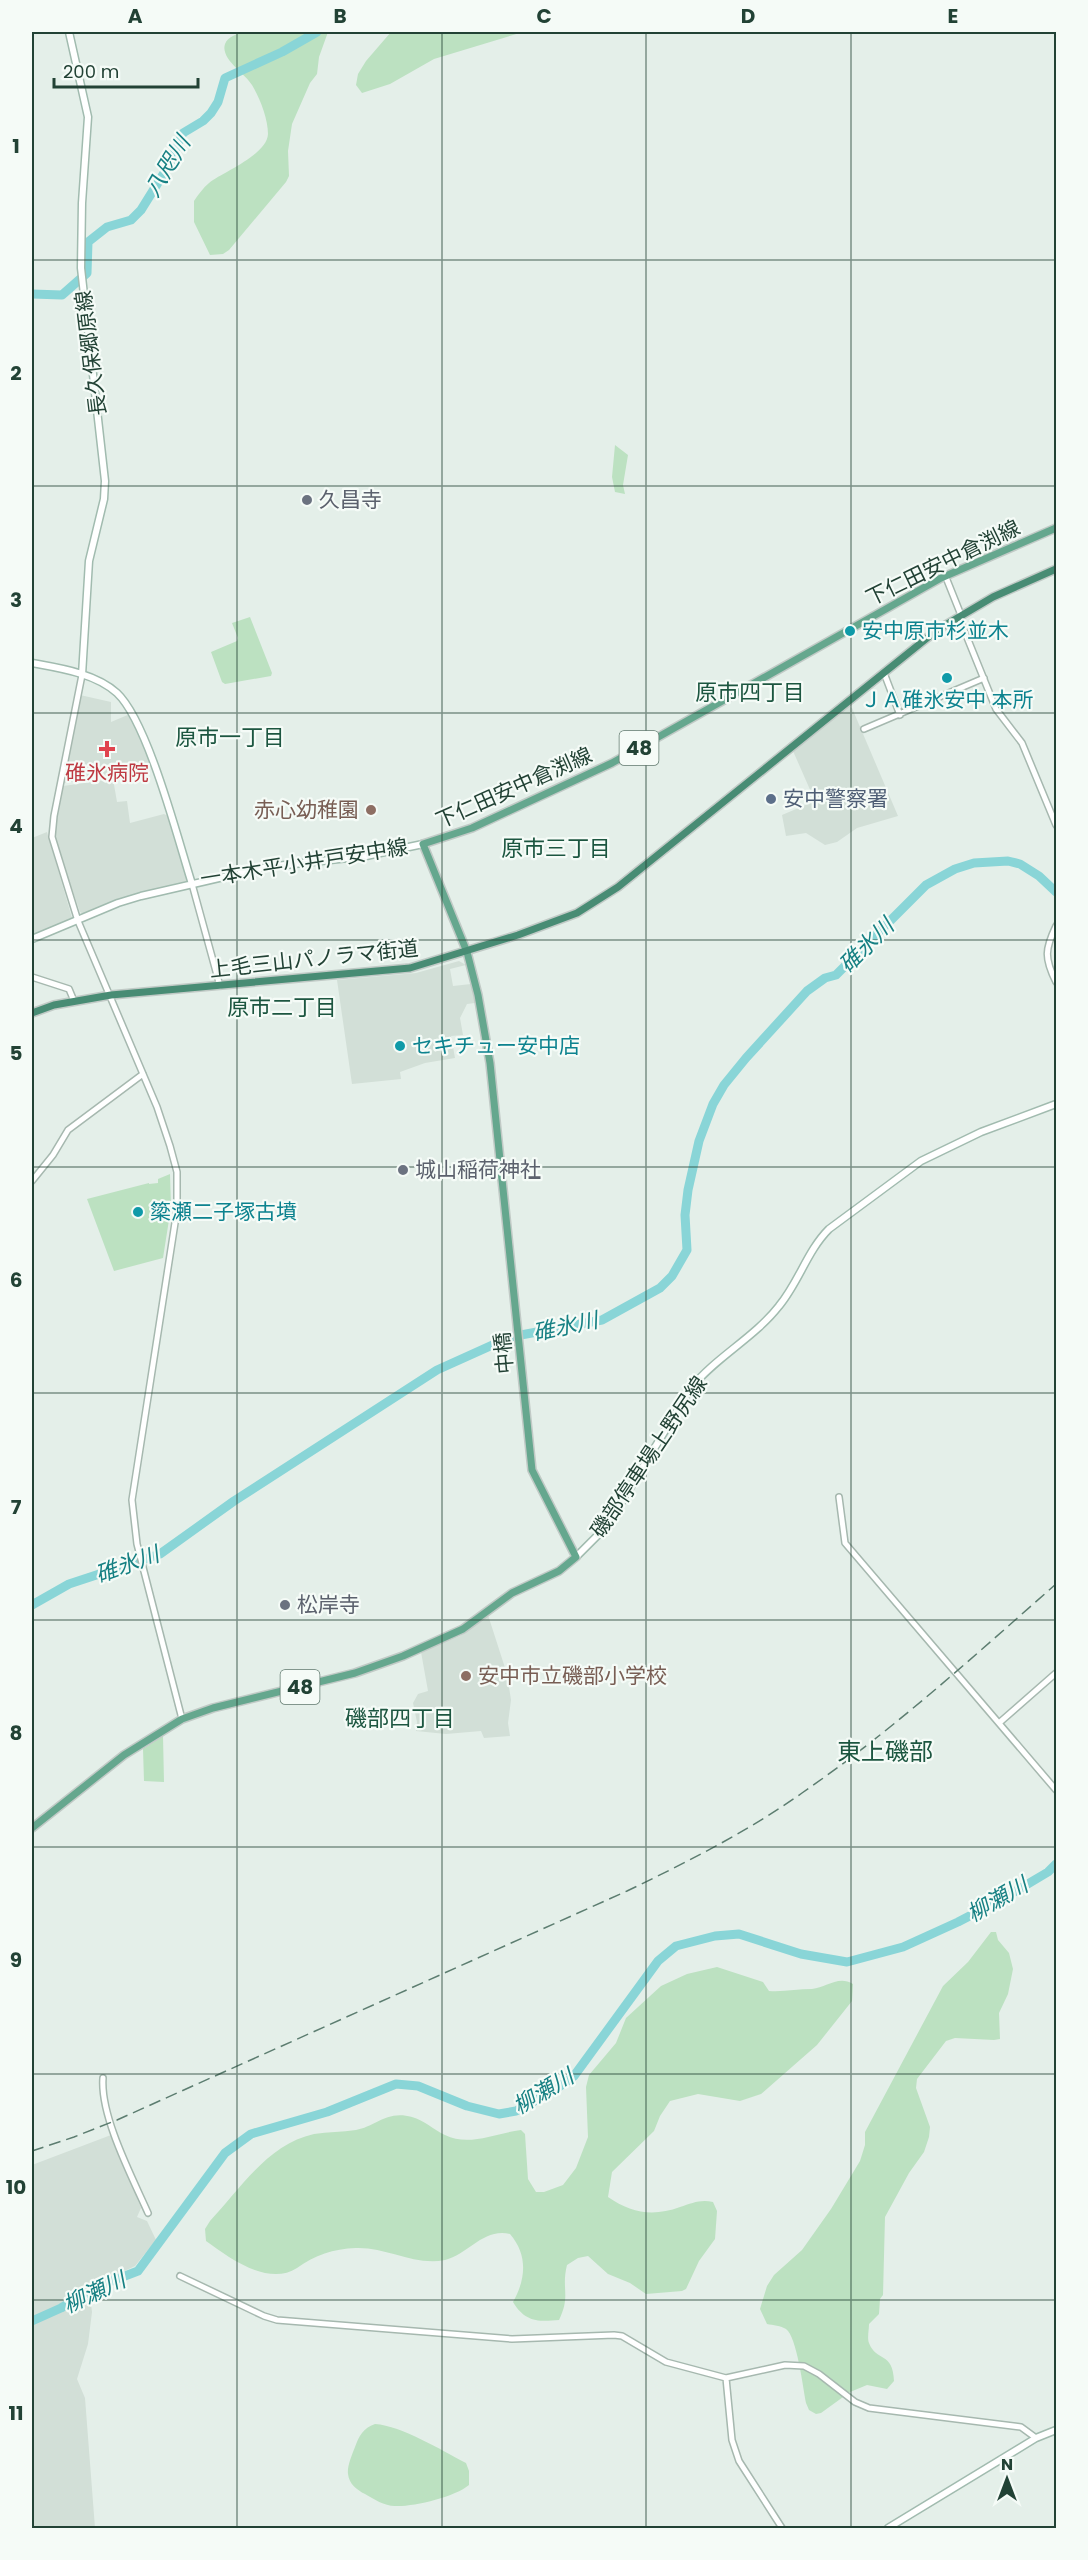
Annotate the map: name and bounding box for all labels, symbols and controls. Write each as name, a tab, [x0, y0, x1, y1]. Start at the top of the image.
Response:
text: A	[128, 2, 143, 30]
text: B	[333, 2, 347, 30]
text: C	[536, 2, 552, 30]
text: D	[741, 2, 755, 30]
text: E	[948, 2, 958, 30]
scale bar	[54, 51, 198, 89]
text: 200 m	[63, 59, 119, 84]
water label: 八咫川	[137, 128, 199, 203]
text: 1	[12, 132, 20, 160]
street label: 長久保郷原線	[68, 289, 113, 417]
text: 2	[10, 359, 22, 387]
place label: 久昌寺	[319, 485, 382, 514]
marker: 久昌寺	[300, 493, 314, 507]
street label: 下仁田安中倉渕線	[861, 513, 1025, 612]
text: 3	[10, 586, 22, 614]
place label: 安中原市杉並木	[862, 616, 1009, 645]
marker: 安中原市杉並木	[843, 624, 857, 638]
marker: ＪＡ碓氷安中 本所	[940, 671, 954, 685]
district label: 原市四丁目	[695, 677, 805, 708]
place label: ＪＡ碓氷安中 本所	[860, 685, 1034, 714]
district label: 原市一丁目	[175, 722, 285, 753]
road number: 48	[620, 731, 658, 765]
marker: 碓氷病院	[98, 740, 116, 758]
street label: 下仁田安中倉渕線	[431, 740, 596, 835]
place label: 碓氷病院	[65, 758, 149, 787]
place label: 安中警察署	[783, 784, 888, 813]
marker: 安中警察署	[764, 792, 778, 806]
place label: 赤心幼稚園	[254, 795, 359, 824]
marker: 赤心幼稚園	[364, 803, 378, 817]
text: 4	[9, 812, 23, 840]
street label: 一本木平小井戸安中線	[198, 832, 410, 893]
district label: 原市三丁目	[501, 833, 611, 864]
water label: 碓氷川	[832, 910, 902, 980]
street label: 上毛三山パノラマ街道	[208, 933, 420, 984]
district label: 原市二丁目	[227, 992, 337, 1023]
place label: セキチュー安中店	[412, 1031, 580, 1060]
text: 5	[10, 1039, 23, 1067]
marker: セキチュー安中店	[393, 1039, 407, 1053]
place label: 城山稲荷神社	[415, 1155, 541, 1184]
marker: 城山稲荷神社	[396, 1163, 410, 1177]
place label: 簗瀬二子塚古墳	[150, 1197, 297, 1226]
marker: 簗瀬二子塚古墳	[131, 1205, 145, 1219]
text: 6	[10, 1266, 22, 1294]
water label: 碓氷川	[530, 1304, 603, 1349]
street label: 中橋	[487, 1331, 520, 1375]
street label: 磯部停車場上野尻線	[584, 1370, 713, 1543]
text: 7	[11, 1493, 22, 1521]
water label: 碓氷川	[91, 1538, 165, 1590]
place label: 松岸寺	[297, 1590, 360, 1619]
marker: 松岸寺	[278, 1598, 292, 1612]
place label: 安中市立磯部小学校	[478, 1661, 667, 1690]
marker: 安中市立磯部小学校	[459, 1669, 473, 1683]
road number: 48	[280, 1670, 320, 1704]
district label: 磯部四丁目	[345, 1703, 455, 1734]
text: 8	[10, 1719, 22, 1747]
district label: 東上磯部	[837, 1735, 933, 1768]
water label: 柳瀬川	[961, 1869, 1035, 1929]
text: 9	[10, 1946, 22, 1974]
water label: 柳瀬川	[507, 2060, 581, 2122]
text: 10	[6, 2173, 26, 2201]
water label: 柳瀬川	[58, 2264, 132, 2320]
text: 11	[8, 2399, 24, 2427]
north arrow	[977, 2449, 1037, 2509]
text: N	[1001, 2453, 1013, 2476]

